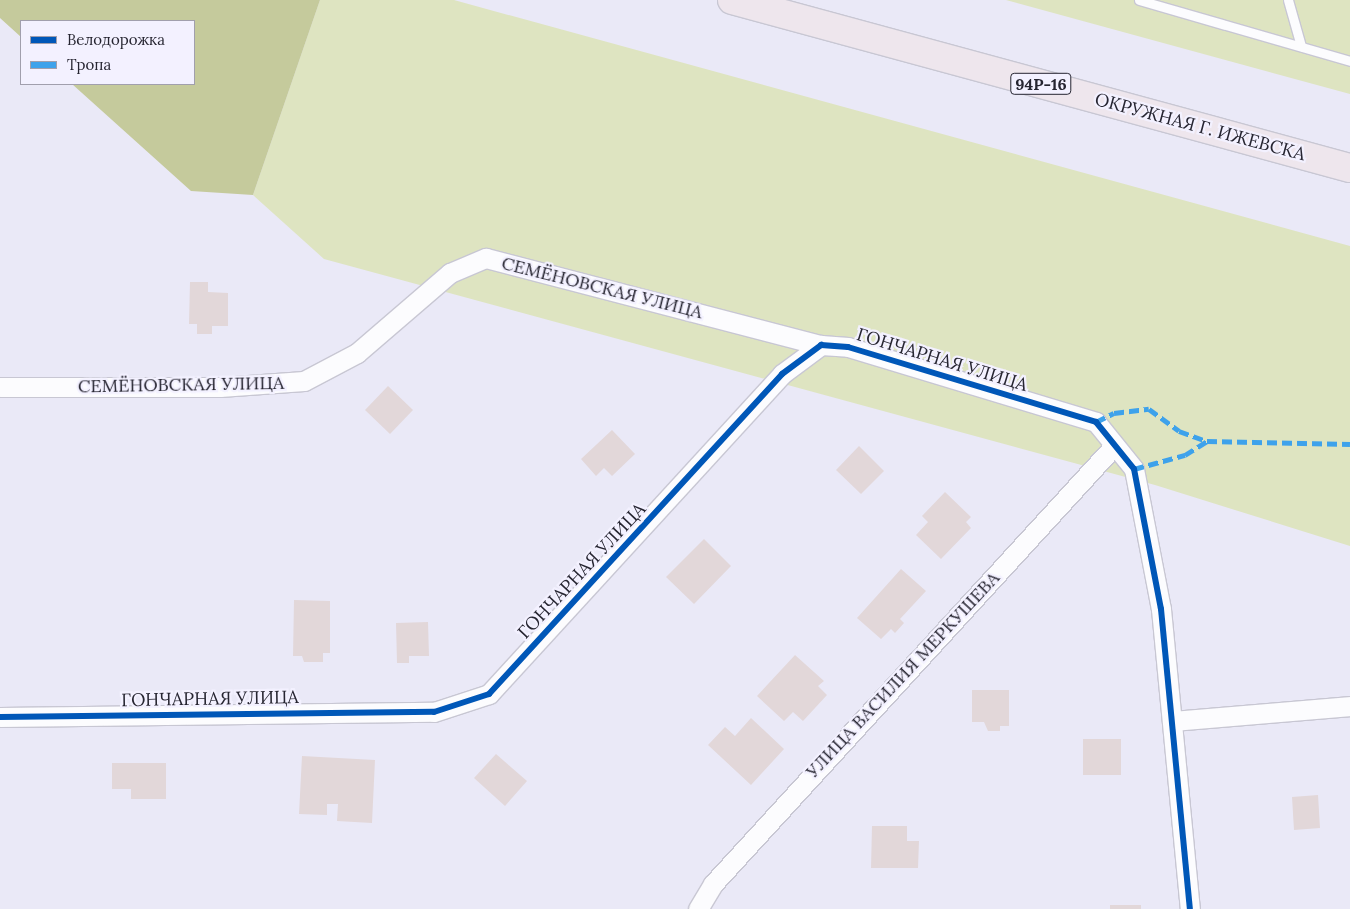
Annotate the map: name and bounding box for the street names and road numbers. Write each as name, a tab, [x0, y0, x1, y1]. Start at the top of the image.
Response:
road number: 94Р-16	[1010, 70, 1072, 98]
street label: ОКРУЖНАЯ Г. ИЖЕВСКА	[1092, 88, 1308, 166]
street label: СЕМЁНОВСКАЯ УЛИЦА	[499, 253, 705, 323]
street label: ГОНЧАРНАЯ УЛИЦА	[854, 324, 1030, 396]
street label: СЕМЁНОВСКАЯ УЛИЦА	[78, 372, 284, 398]
street label: ГОНЧАРНАЯ УЛИЦА	[514, 499, 650, 643]
street label: УЛИЦА ВАСИЛИЯ МЕРКУШЕВА	[802, 568, 1004, 782]
street label: ГОНЧАРНАЯ УЛИЦА	[121, 687, 299, 711]

